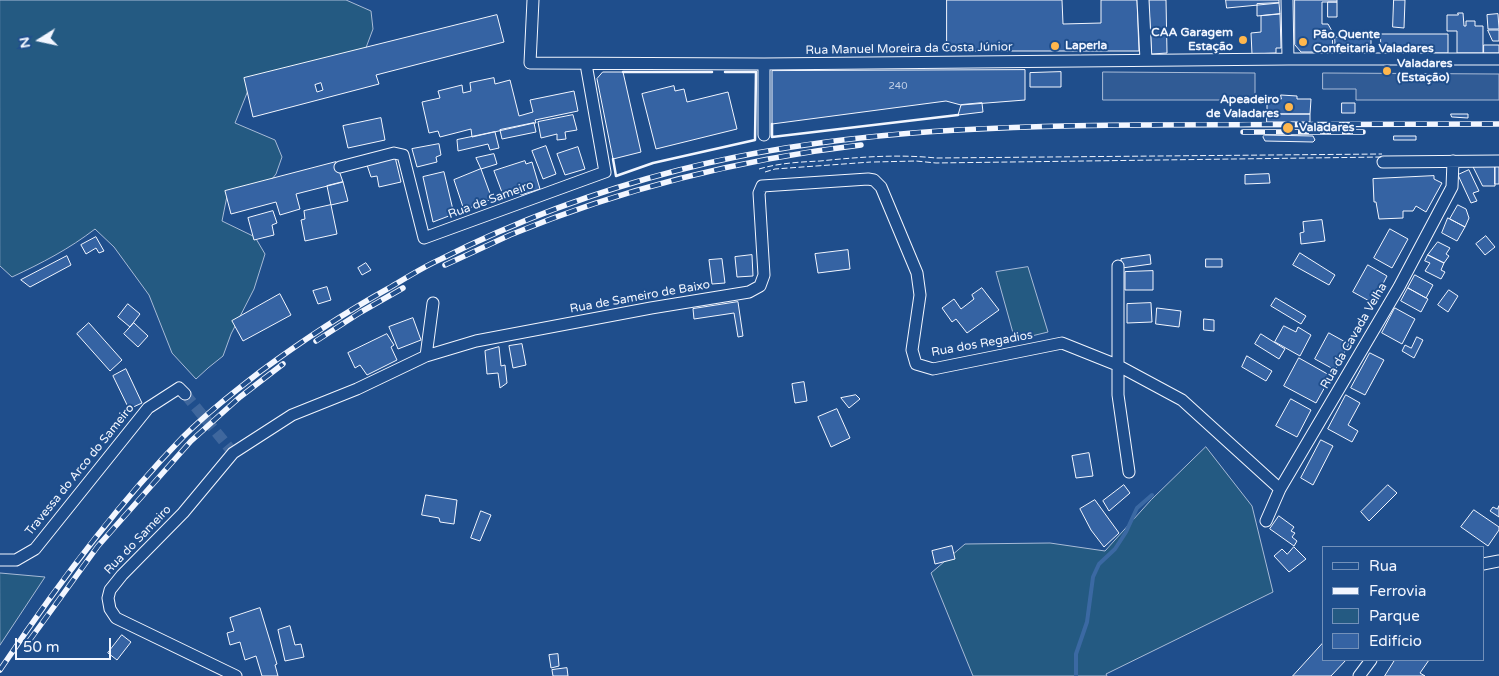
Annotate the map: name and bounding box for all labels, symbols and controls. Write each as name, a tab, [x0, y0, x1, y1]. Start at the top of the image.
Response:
north arrow	[15, 15, 65, 65]
place label: CAA Garagem Estação	[1151, 26, 1233, 54]
place label: Pão Quente Confeitaria Valadares	[1313, 28, 1434, 56]
marker: CAA Garagem Estação	[1237, 34, 1249, 46]
text: N	[15, 36, 34, 50]
marker: Pão Quente Confeitaria Valadares	[1297, 36, 1309, 48]
place label: Laperla	[1065, 39, 1107, 53]
street label: Rua Manuel Moreira da Costa Júnior	[805, 40, 1013, 58]
marker: Laperla	[1049, 40, 1061, 52]
place label: Valadares (Estação)	[1397, 57, 1452, 85]
marker: Valadares (Estação)	[1381, 65, 1393, 77]
house number: 240	[889, 80, 907, 92]
place label: Apeadeiro de Valadares	[1206, 93, 1279, 121]
marker: Apeadeiro de Valadares	[1283, 101, 1295, 113]
marker: Valadares	[1281, 121, 1295, 135]
place label: Valadares	[1299, 121, 1354, 135]
street label: Rua de Sameiro	[446, 178, 536, 222]
street label: Rua de Sameiro de Baixo	[569, 278, 711, 316]
street label: Rua da Cavada Velha	[1318, 280, 1390, 392]
street label: Rua dos Regadios	[930, 328, 1034, 360]
street label: Travessa do Arco do Sameiro	[23, 401, 137, 539]
street label: Rua do Sameiro	[101, 503, 175, 577]
legend	[1322, 546, 1484, 661]
text: Rua	[1369, 557, 1397, 575]
text: Ferrovia	[1369, 582, 1426, 600]
text: Parque	[1369, 607, 1420, 625]
scale bar	[18, 628, 114, 660]
text: Edifício	[1369, 632, 1422, 650]
text: 50 m	[23, 638, 60, 656]

